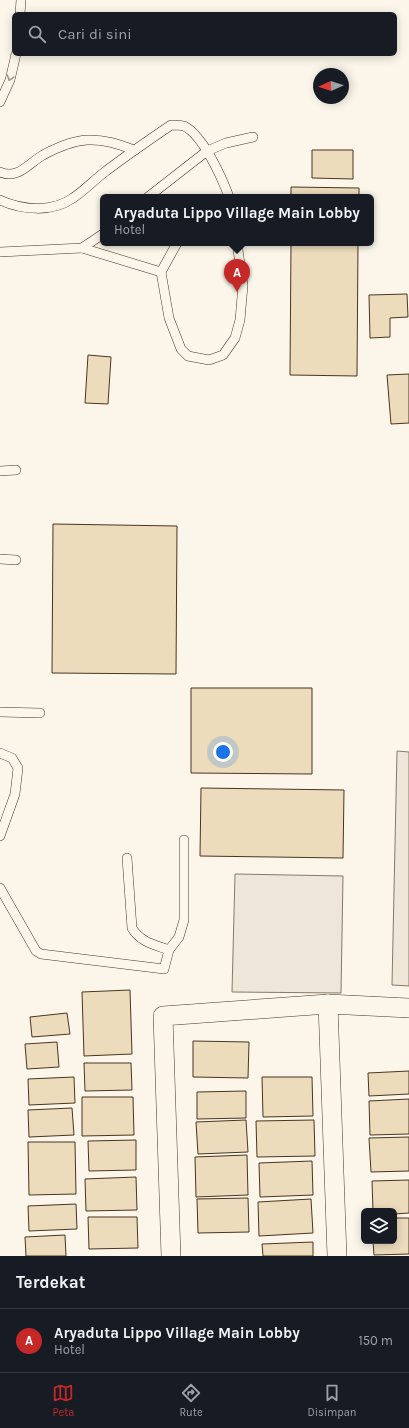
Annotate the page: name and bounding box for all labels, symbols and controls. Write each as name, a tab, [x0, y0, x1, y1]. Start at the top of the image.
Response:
search box	[12, 12, 397, 56]
icon: search	[26, 23, 48, 45]
text: Cari di sini	[58, 25, 132, 43]
north arrow	[313, 68, 349, 104]
one-way arrow	[6, 75, 14, 82]
popup	[100, 194, 374, 246]
text: Aryaduta Lippo Village Main Lobby	[114, 204, 360, 222]
text: Hotel	[114, 222, 145, 237]
pin: A	[224, 259, 250, 292]
your location	[213, 742, 233, 762]
map controls	[361, 1208, 397, 1244]
button: layers	[361, 1208, 397, 1244]
text: Terdekat	[16, 1272, 85, 1292]
text: Aryaduta Lippo Village Main Lobby	[54, 1324, 300, 1342]
text: A	[25, 1333, 33, 1348]
text: 150 m	[358, 1333, 393, 1348]
text: Hotel	[54, 1342, 85, 1357]
tab: Peta	[52, 1382, 74, 1419]
tab: Rute	[179, 1382, 203, 1419]
tab: Disimpan	[307, 1382, 357, 1419]

